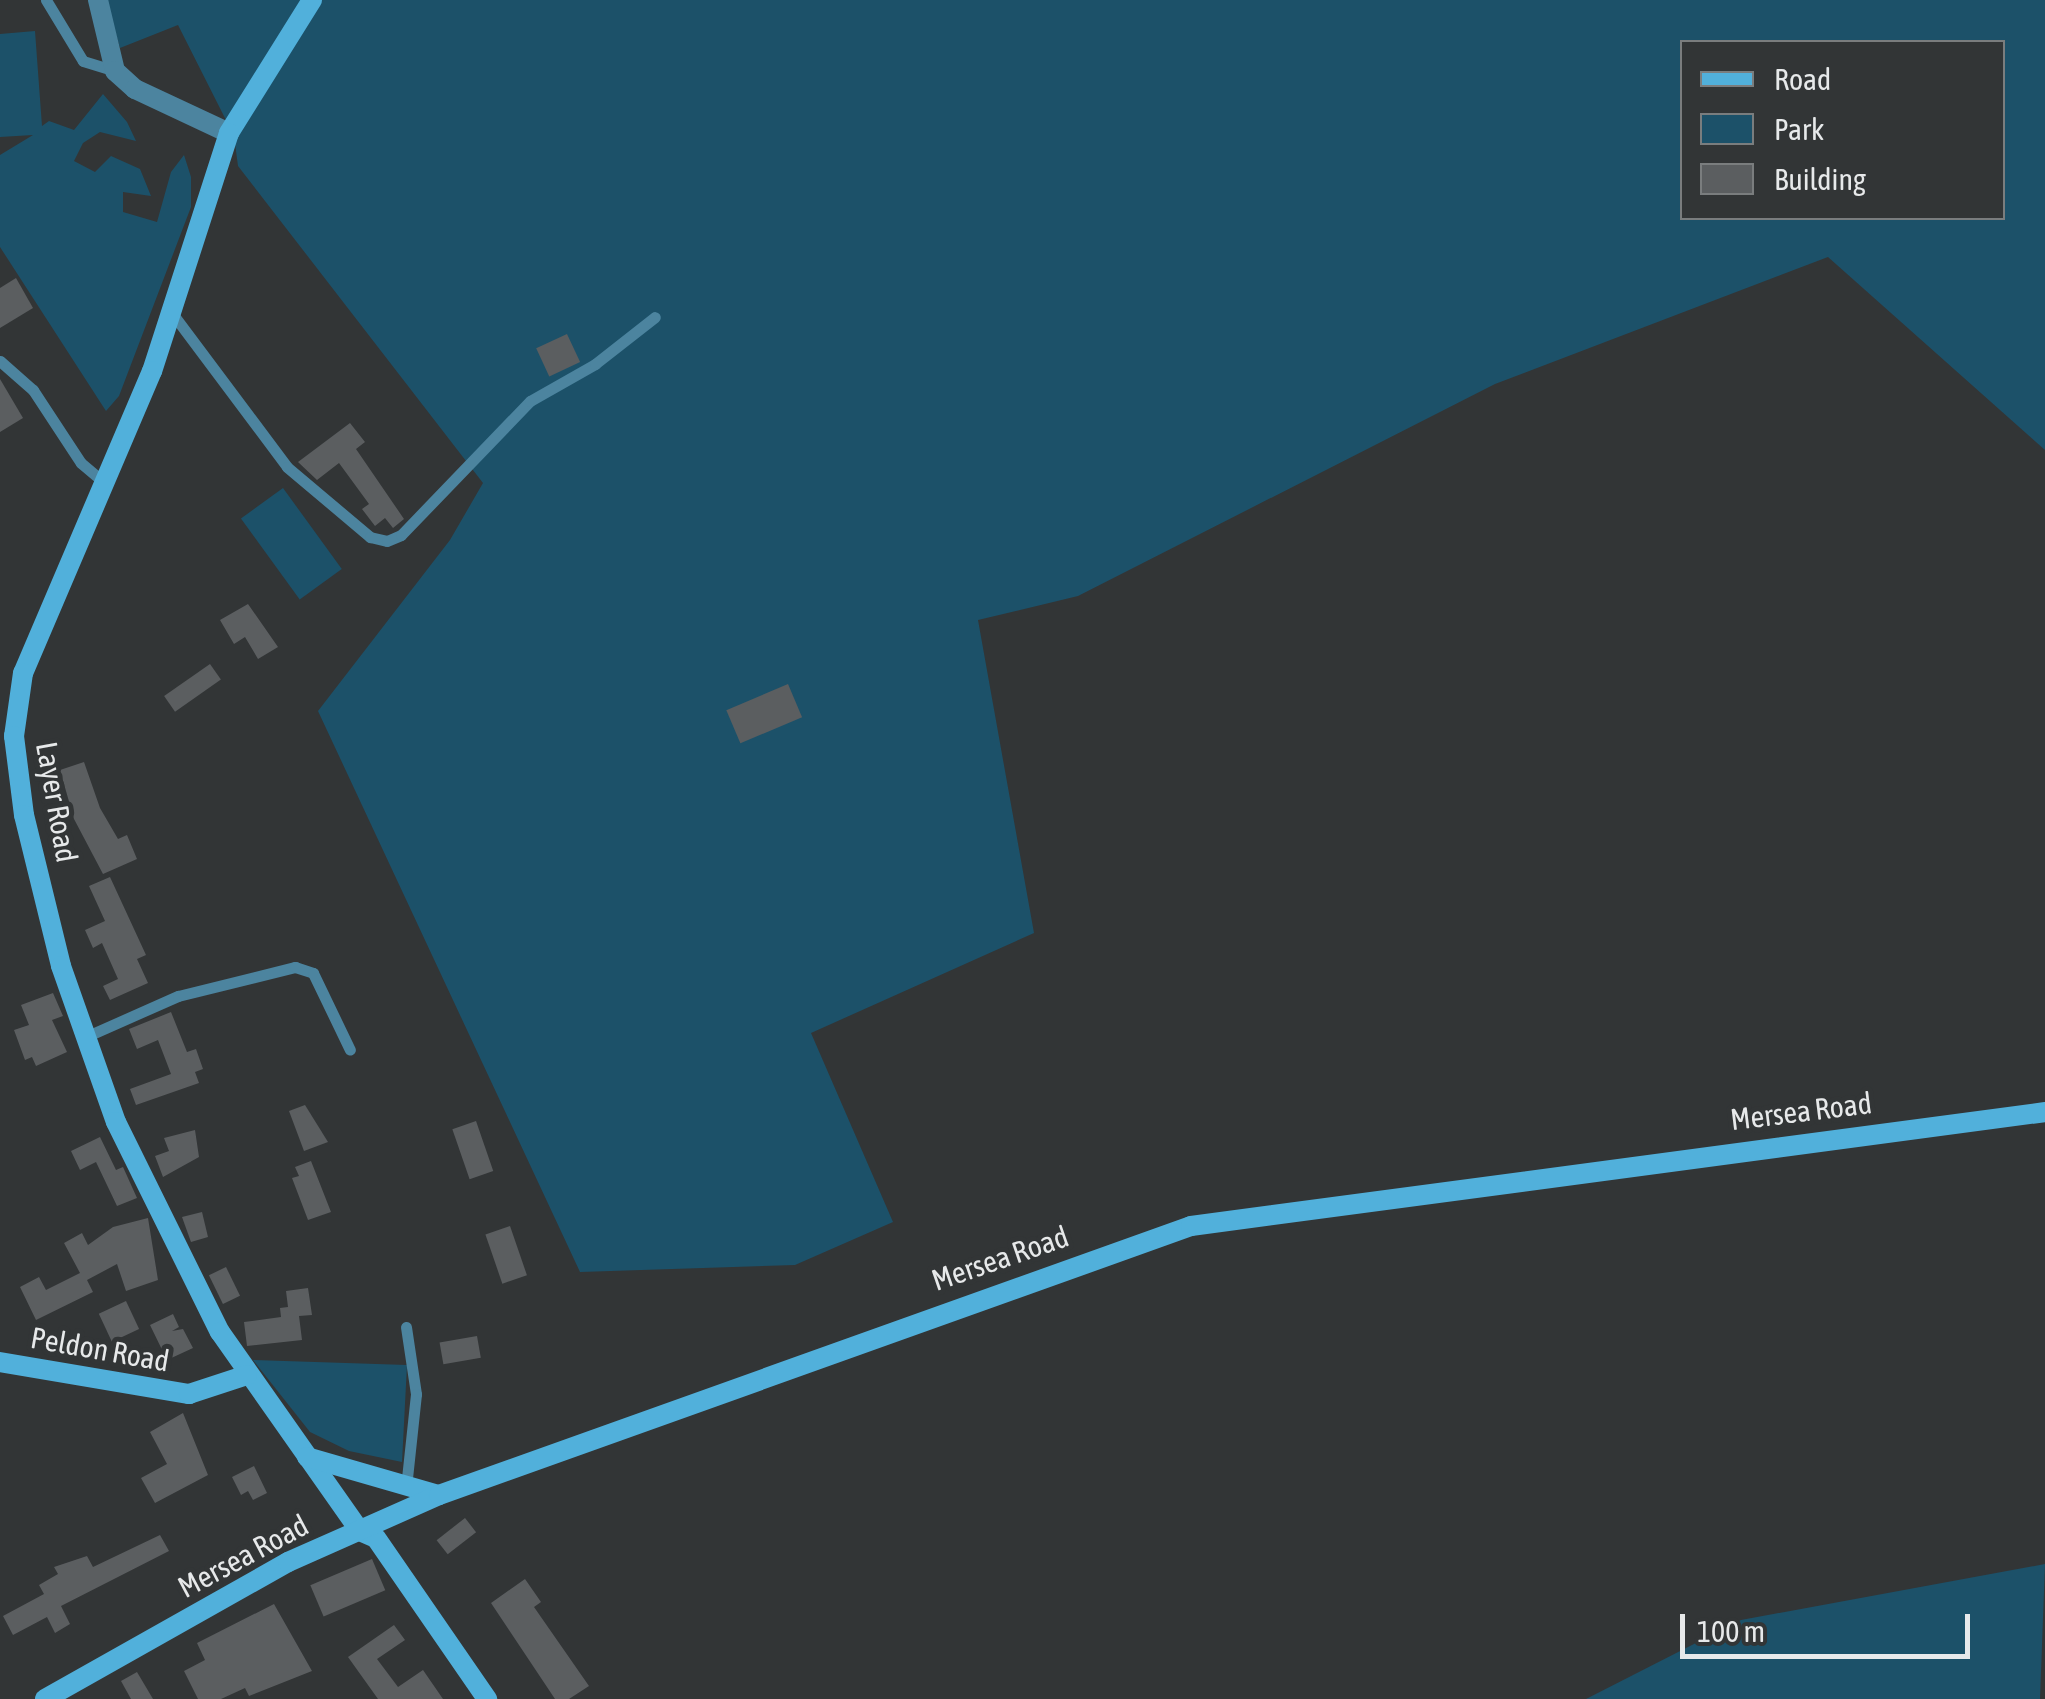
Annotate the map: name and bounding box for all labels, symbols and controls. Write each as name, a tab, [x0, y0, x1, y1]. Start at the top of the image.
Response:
legend	[1680, 40, 2005, 220]
text: Road	[1774, 62, 1831, 96]
text: Park	[1774, 112, 1824, 146]
text: Building	[1774, 162, 1866, 196]
street label: Layer Road	[29, 739, 85, 865]
street label: Mersea Road	[1728, 1084, 1874, 1138]
street label: Mersea Road	[927, 1218, 1073, 1298]
street label: Peldon Road	[28, 1319, 172, 1379]
street label: Mersea Road	[172, 1507, 314, 1605]
scale bar	[1685, 1594, 1975, 1656]
text: 100 m	[1697, 1614, 1765, 1648]

